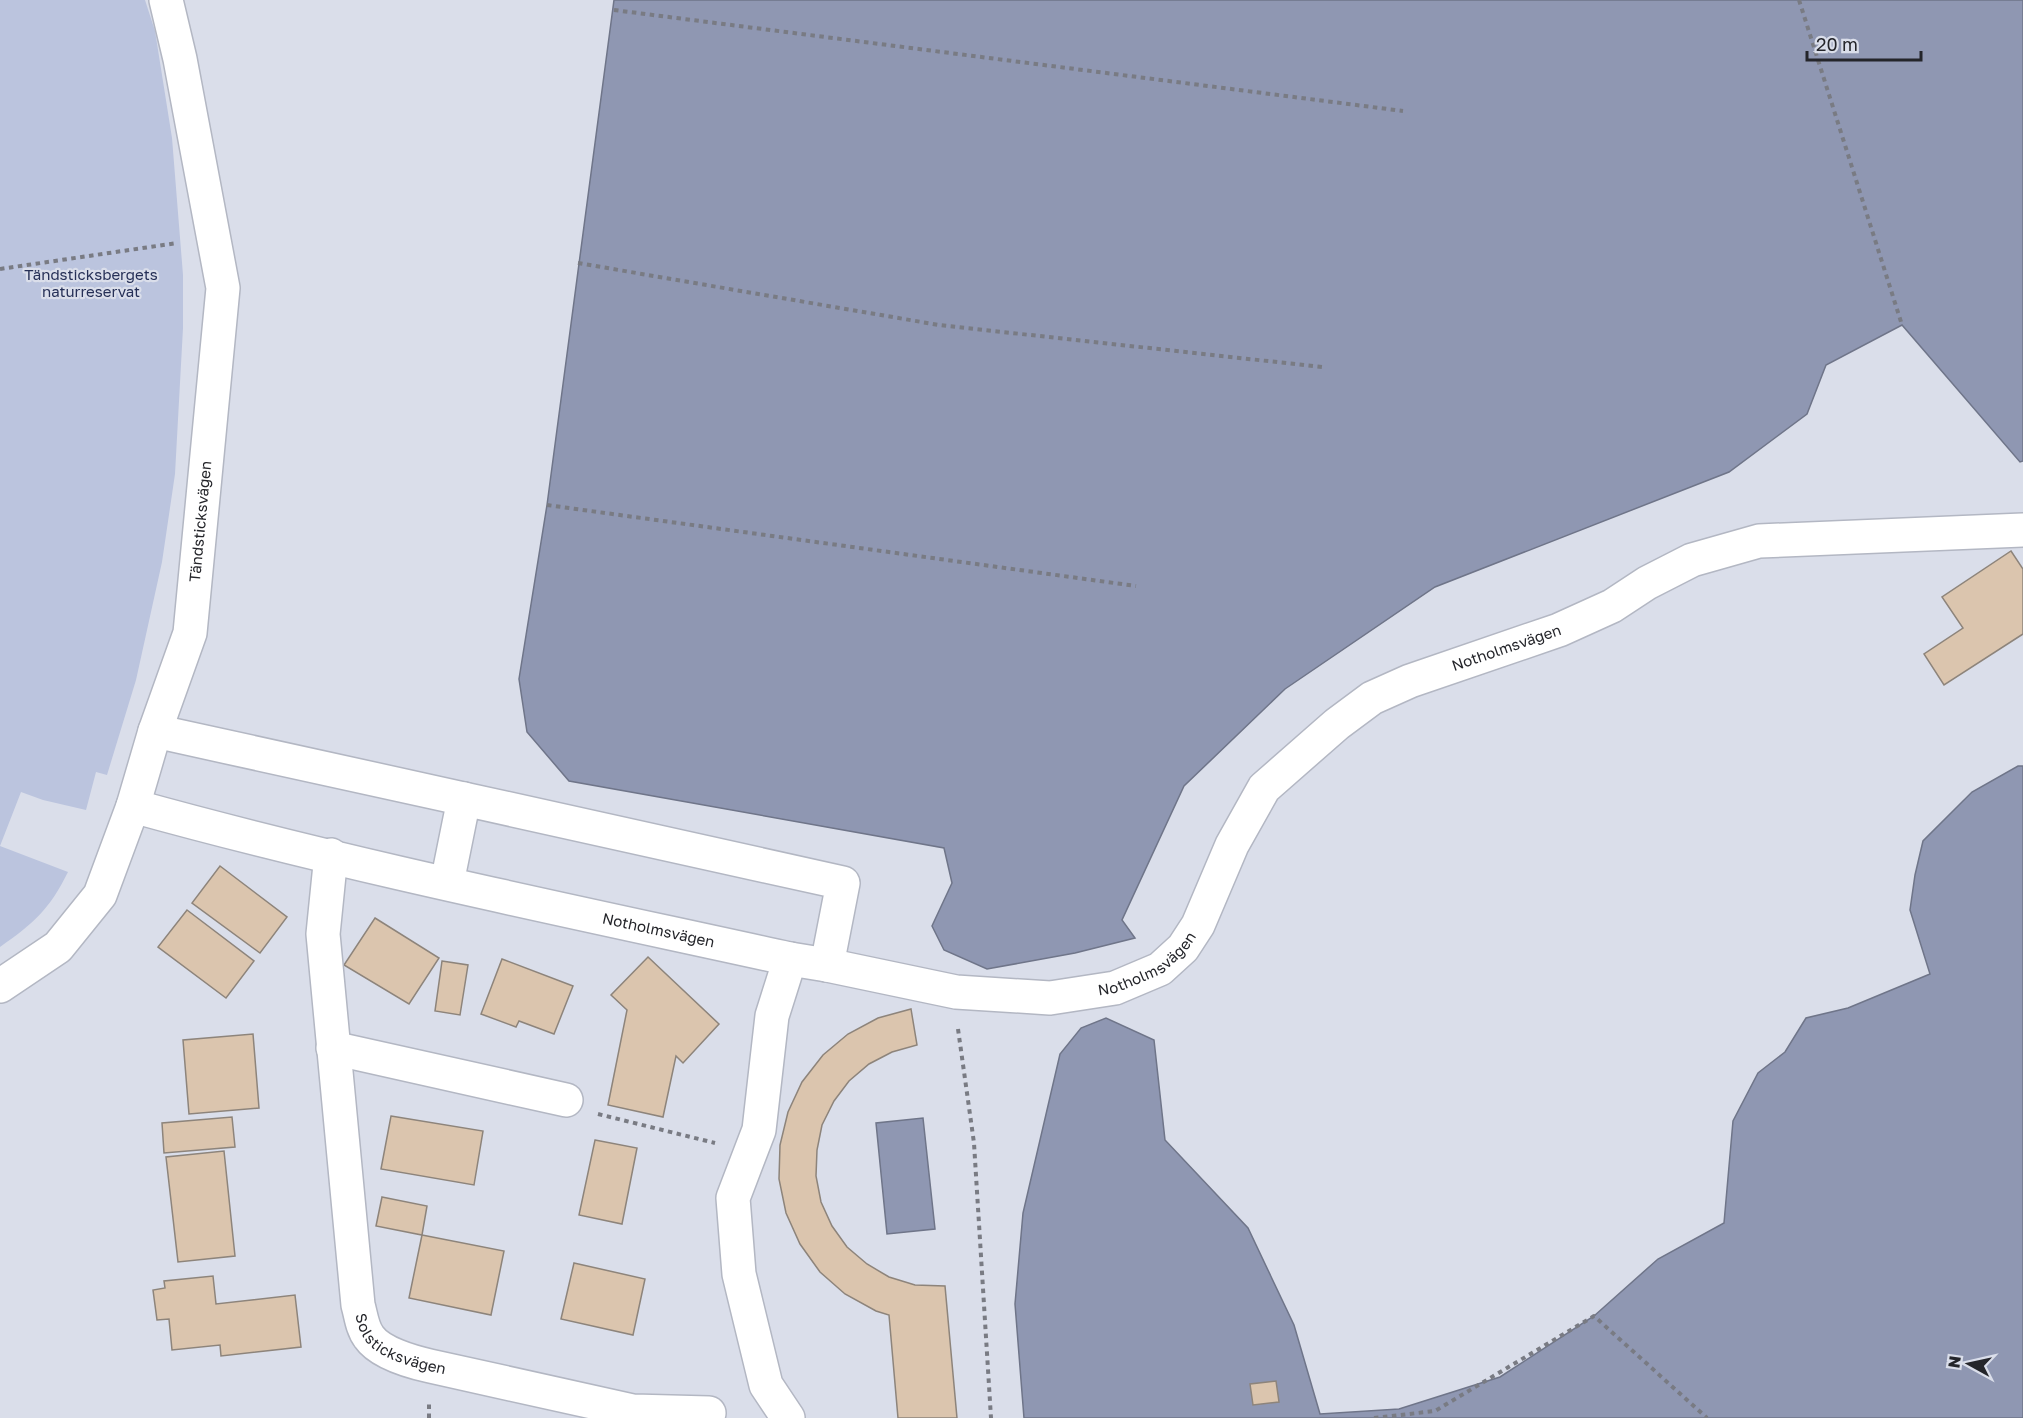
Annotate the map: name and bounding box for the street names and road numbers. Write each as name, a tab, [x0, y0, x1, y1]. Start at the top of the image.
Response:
street label: Tändsticksvägen	[185, 460, 214, 583]
street label: Notholmsvägen	[1449, 620, 1563, 674]
street label: Notholmsvägen	[601, 909, 717, 950]
street label: Notholmsvägen	[1097, 928, 1199, 999]
street label: Solsticksvägen	[352, 1311, 448, 1377]

